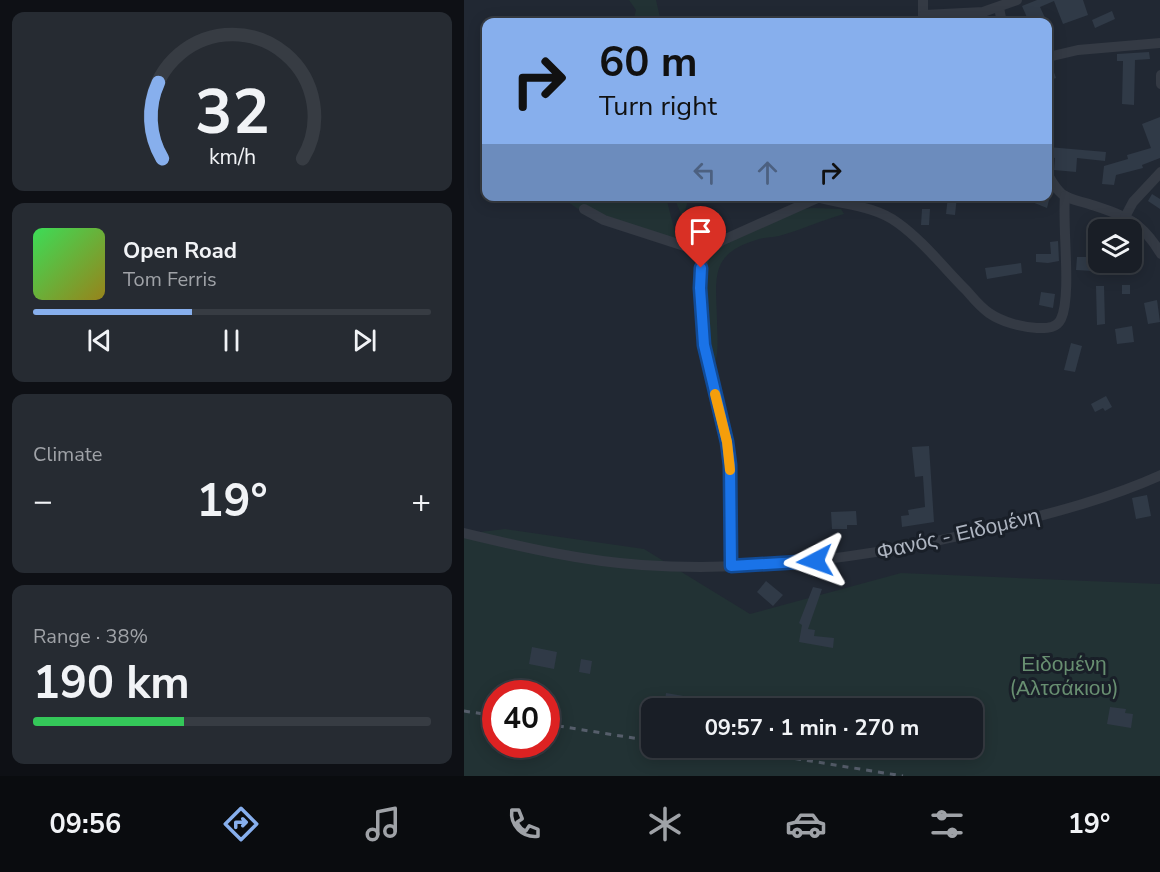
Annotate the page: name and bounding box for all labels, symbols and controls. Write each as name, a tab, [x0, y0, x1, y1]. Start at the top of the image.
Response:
text: 60 m	[599, 34, 698, 91]
icon: right	[500, 42, 578, 120]
text: 32	[195, 70, 269, 155]
text: Turn right	[599, 88, 717, 125]
text: km/h	[208, 142, 256, 172]
icon: left	[688, 156, 721, 189]
icon: ahead	[751, 156, 784, 189]
icon: right	[814, 156, 847, 189]
pin	[675, 206, 726, 268]
icon: arrive	[684, 215, 717, 248]
map controls	[1088, 219, 1142, 273]
button: layers	[1088, 219, 1142, 273]
text: Open Road	[123, 236, 237, 266]
text: Tom Ferris	[123, 266, 217, 293]
icon: previous	[83, 324, 116, 357]
icon: pause	[215, 324, 248, 357]
icon: next	[348, 324, 381, 357]
text: Climate	[33, 441, 102, 468]
text: 19°	[196, 471, 268, 532]
text: −	[33, 479, 53, 524]
text: +	[411, 479, 431, 524]
street label: Φανός - Ειδομένη	[874, 502, 1042, 566]
position arrow	[783, 529, 847, 593]
text: Range · 38%	[33, 623, 148, 650]
park label: Ειδομένη (Αλτσάκιου)	[1009, 650, 1119, 702]
text: 190 km	[33, 653, 190, 714]
speed limit sign: 40	[482, 680, 560, 758]
text: 09:57 · 1 min · 270 m	[705, 713, 919, 743]
icon: directions	[220, 803, 262, 845]
icon: music	[362, 803, 404, 845]
icon: phone	[503, 803, 545, 845]
icon: climate	[644, 803, 686, 845]
icon: car	[785, 803, 827, 845]
icon: filters	[926, 803, 968, 845]
text: 09:56	[50, 806, 121, 843]
text: 19°	[1068, 806, 1110, 843]

